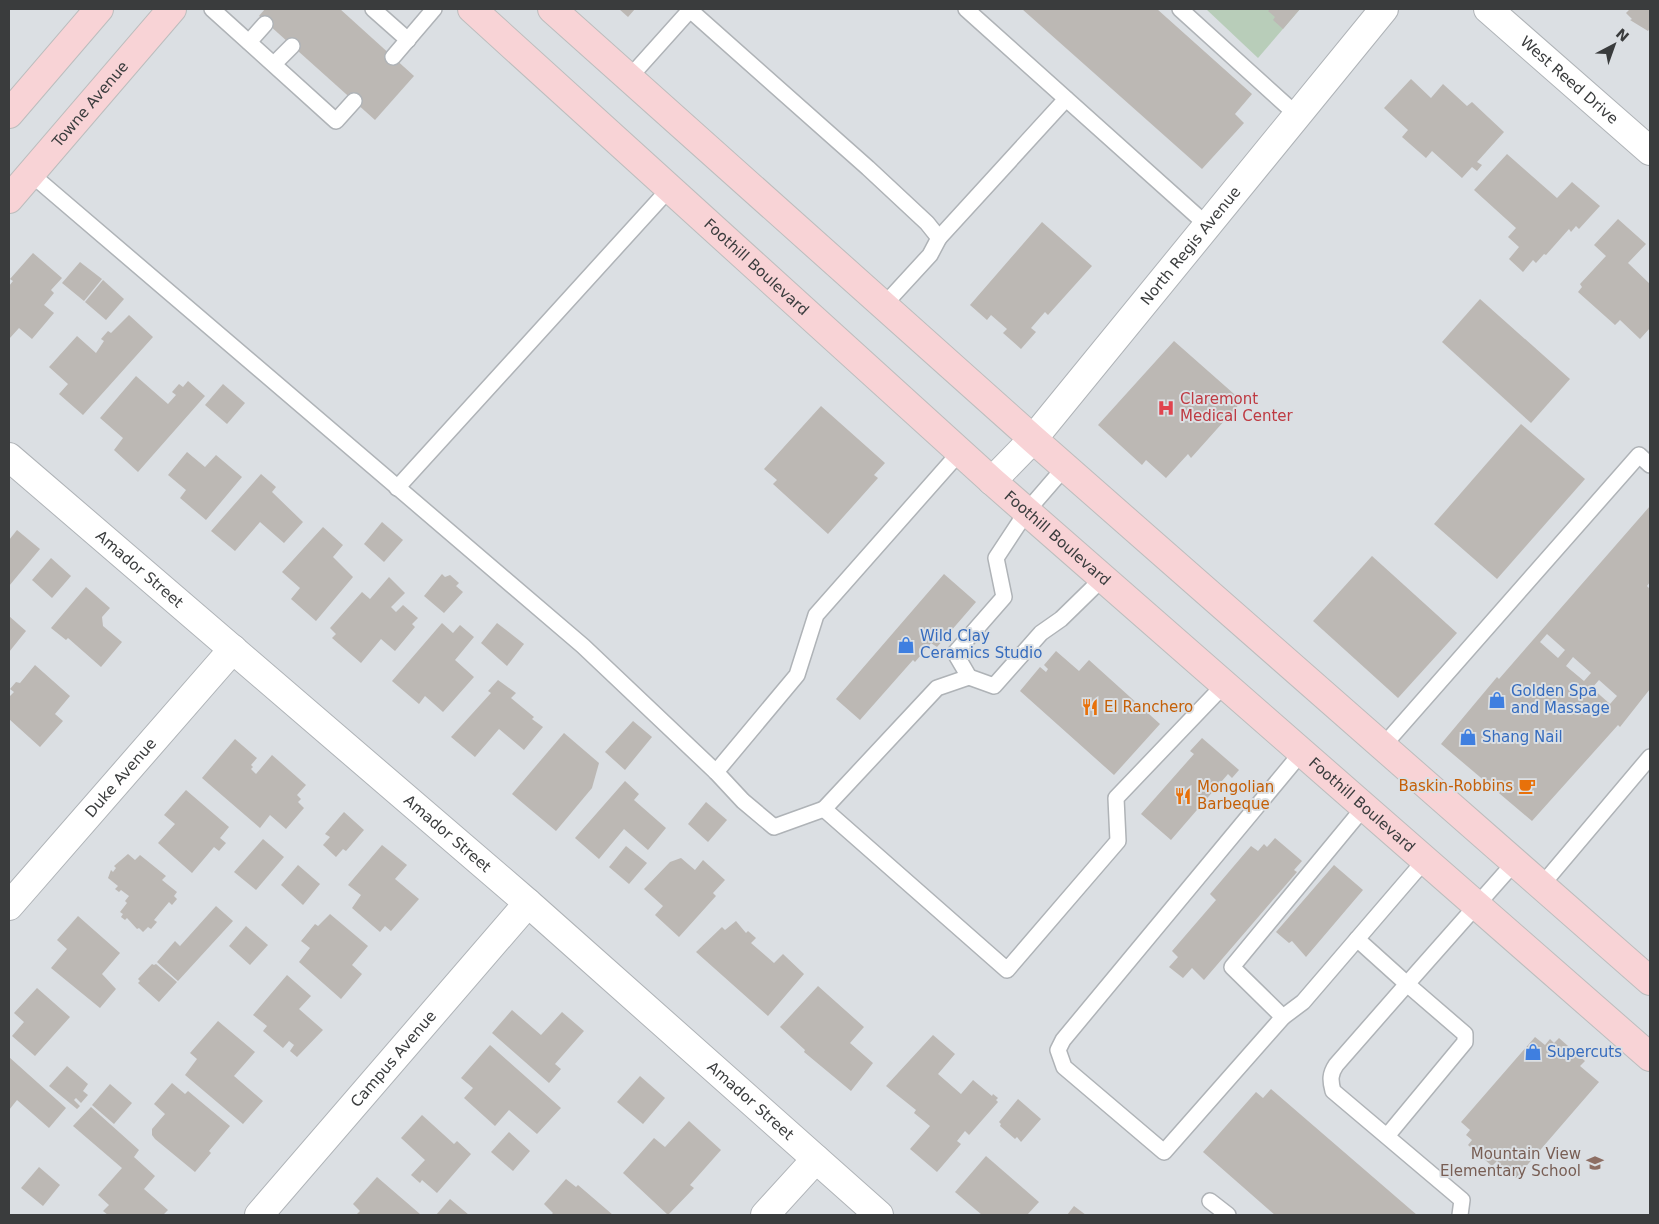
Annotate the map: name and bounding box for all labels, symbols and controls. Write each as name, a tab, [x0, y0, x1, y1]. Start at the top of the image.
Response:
north arrow	[1589, 20, 1639, 70]
text: N	[1613, 25, 1632, 45]
street label: West Reed Drive	[1517, 32, 1622, 128]
street label: Towne Avenue	[48, 58, 132, 152]
street label: North Regis Avenue	[1137, 183, 1244, 309]
street label: Foothill Boulevard	[700, 215, 812, 319]
place label: Claremont Medical Center	[1180, 390, 1294, 425]
hospital icon: Claremont Medical Center	[1156, 398, 1176, 418]
street label: Foothill Boulevard	[1000, 487, 1114, 589]
street label: Amador Street	[92, 527, 187, 612]
place label: Wild Clay Ceramics Studio	[920, 627, 1042, 662]
shop icon: Wild Clay Ceramics Studio	[896, 635, 916, 655]
place label: Golden Spa and Massage	[1511, 682, 1610, 717]
shop icon: Golden Spa and Massage	[1487, 690, 1507, 710]
restaurant icon: El Ranchero	[1080, 697, 1100, 717]
place label: El Ranchero	[1104, 698, 1193, 716]
shop icon: Shang Nail	[1458, 727, 1478, 747]
place label: Shang Nail	[1482, 728, 1563, 746]
street label: Duke Avenue	[81, 735, 160, 821]
street label: Foothill Boulevard	[1305, 754, 1419, 856]
cafe icon: Baskin-Robbins	[1517, 776, 1537, 796]
place label: Baskin-Robbins	[1398, 777, 1513, 795]
place label: Mongolian Barbeque	[1197, 778, 1274, 813]
restaurant icon: Mongolian Barbeque	[1173, 786, 1193, 806]
street label: Amador Street	[400, 791, 495, 876]
street label: Campus Avenue	[347, 1007, 440, 1111]
shop icon: Supercuts	[1523, 1042, 1543, 1062]
place label: Supercuts	[1547, 1043, 1622, 1061]
street label: Amador Street	[704, 1058, 797, 1144]
place label: Mountain View Elementary School	[1440, 1145, 1581, 1180]
school or university icon: Mountain View Elementary School	[1585, 1153, 1605, 1173]

